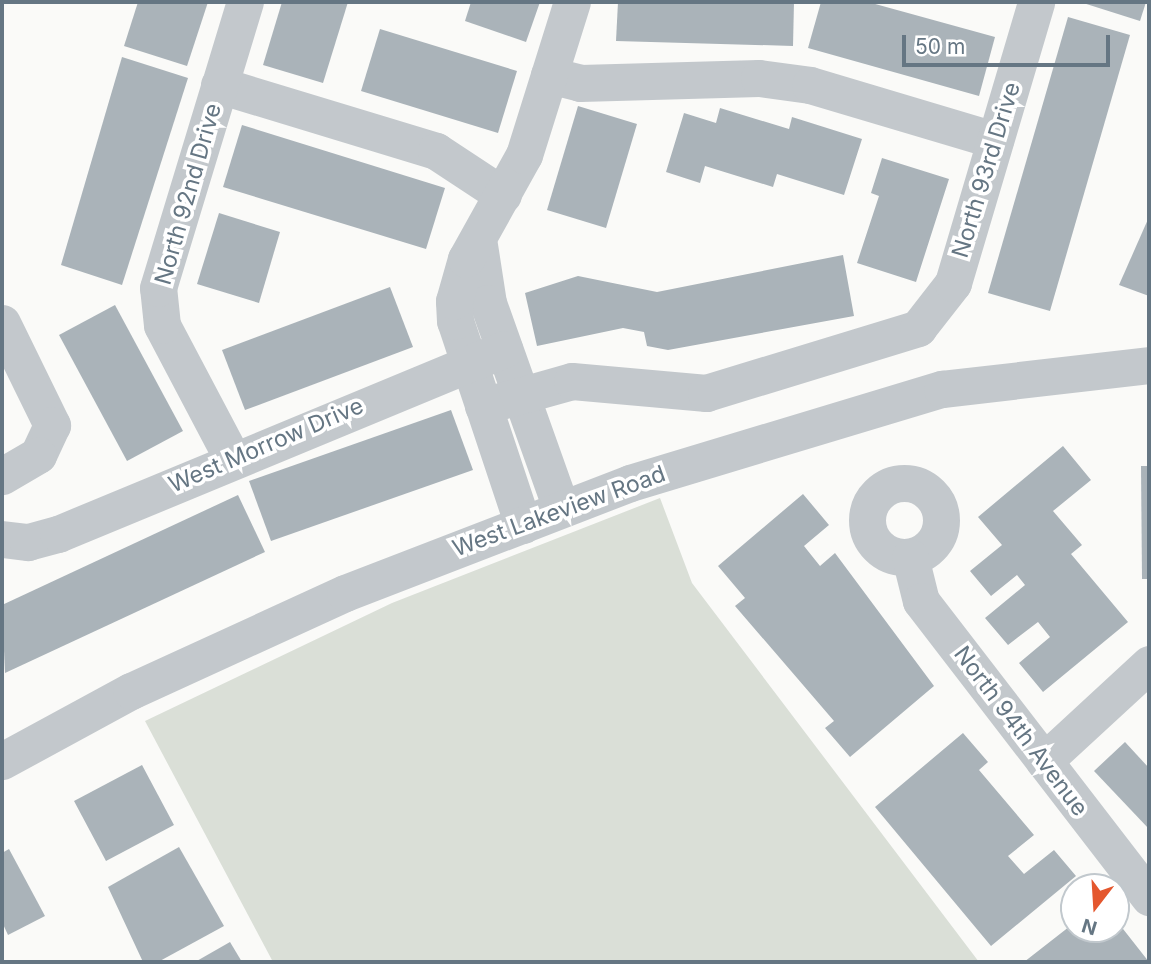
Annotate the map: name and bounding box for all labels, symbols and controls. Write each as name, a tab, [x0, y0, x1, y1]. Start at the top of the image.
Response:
scale bar	[906, 21, 1114, 65]
text: 50 m	[915, 34, 965, 59]
street label: North 93rd Drive	[946, 79, 1026, 261]
street label: North 92nd Drive	[149, 100, 227, 288]
street label: West Morrow Drive	[165, 392, 367, 498]
street label: West Lakeview Road	[449, 460, 669, 562]
street label: North 94th Avenue	[948, 641, 1094, 821]
north arrow	[1060, 873, 1130, 943]
text: N	[1079, 914, 1100, 940]

